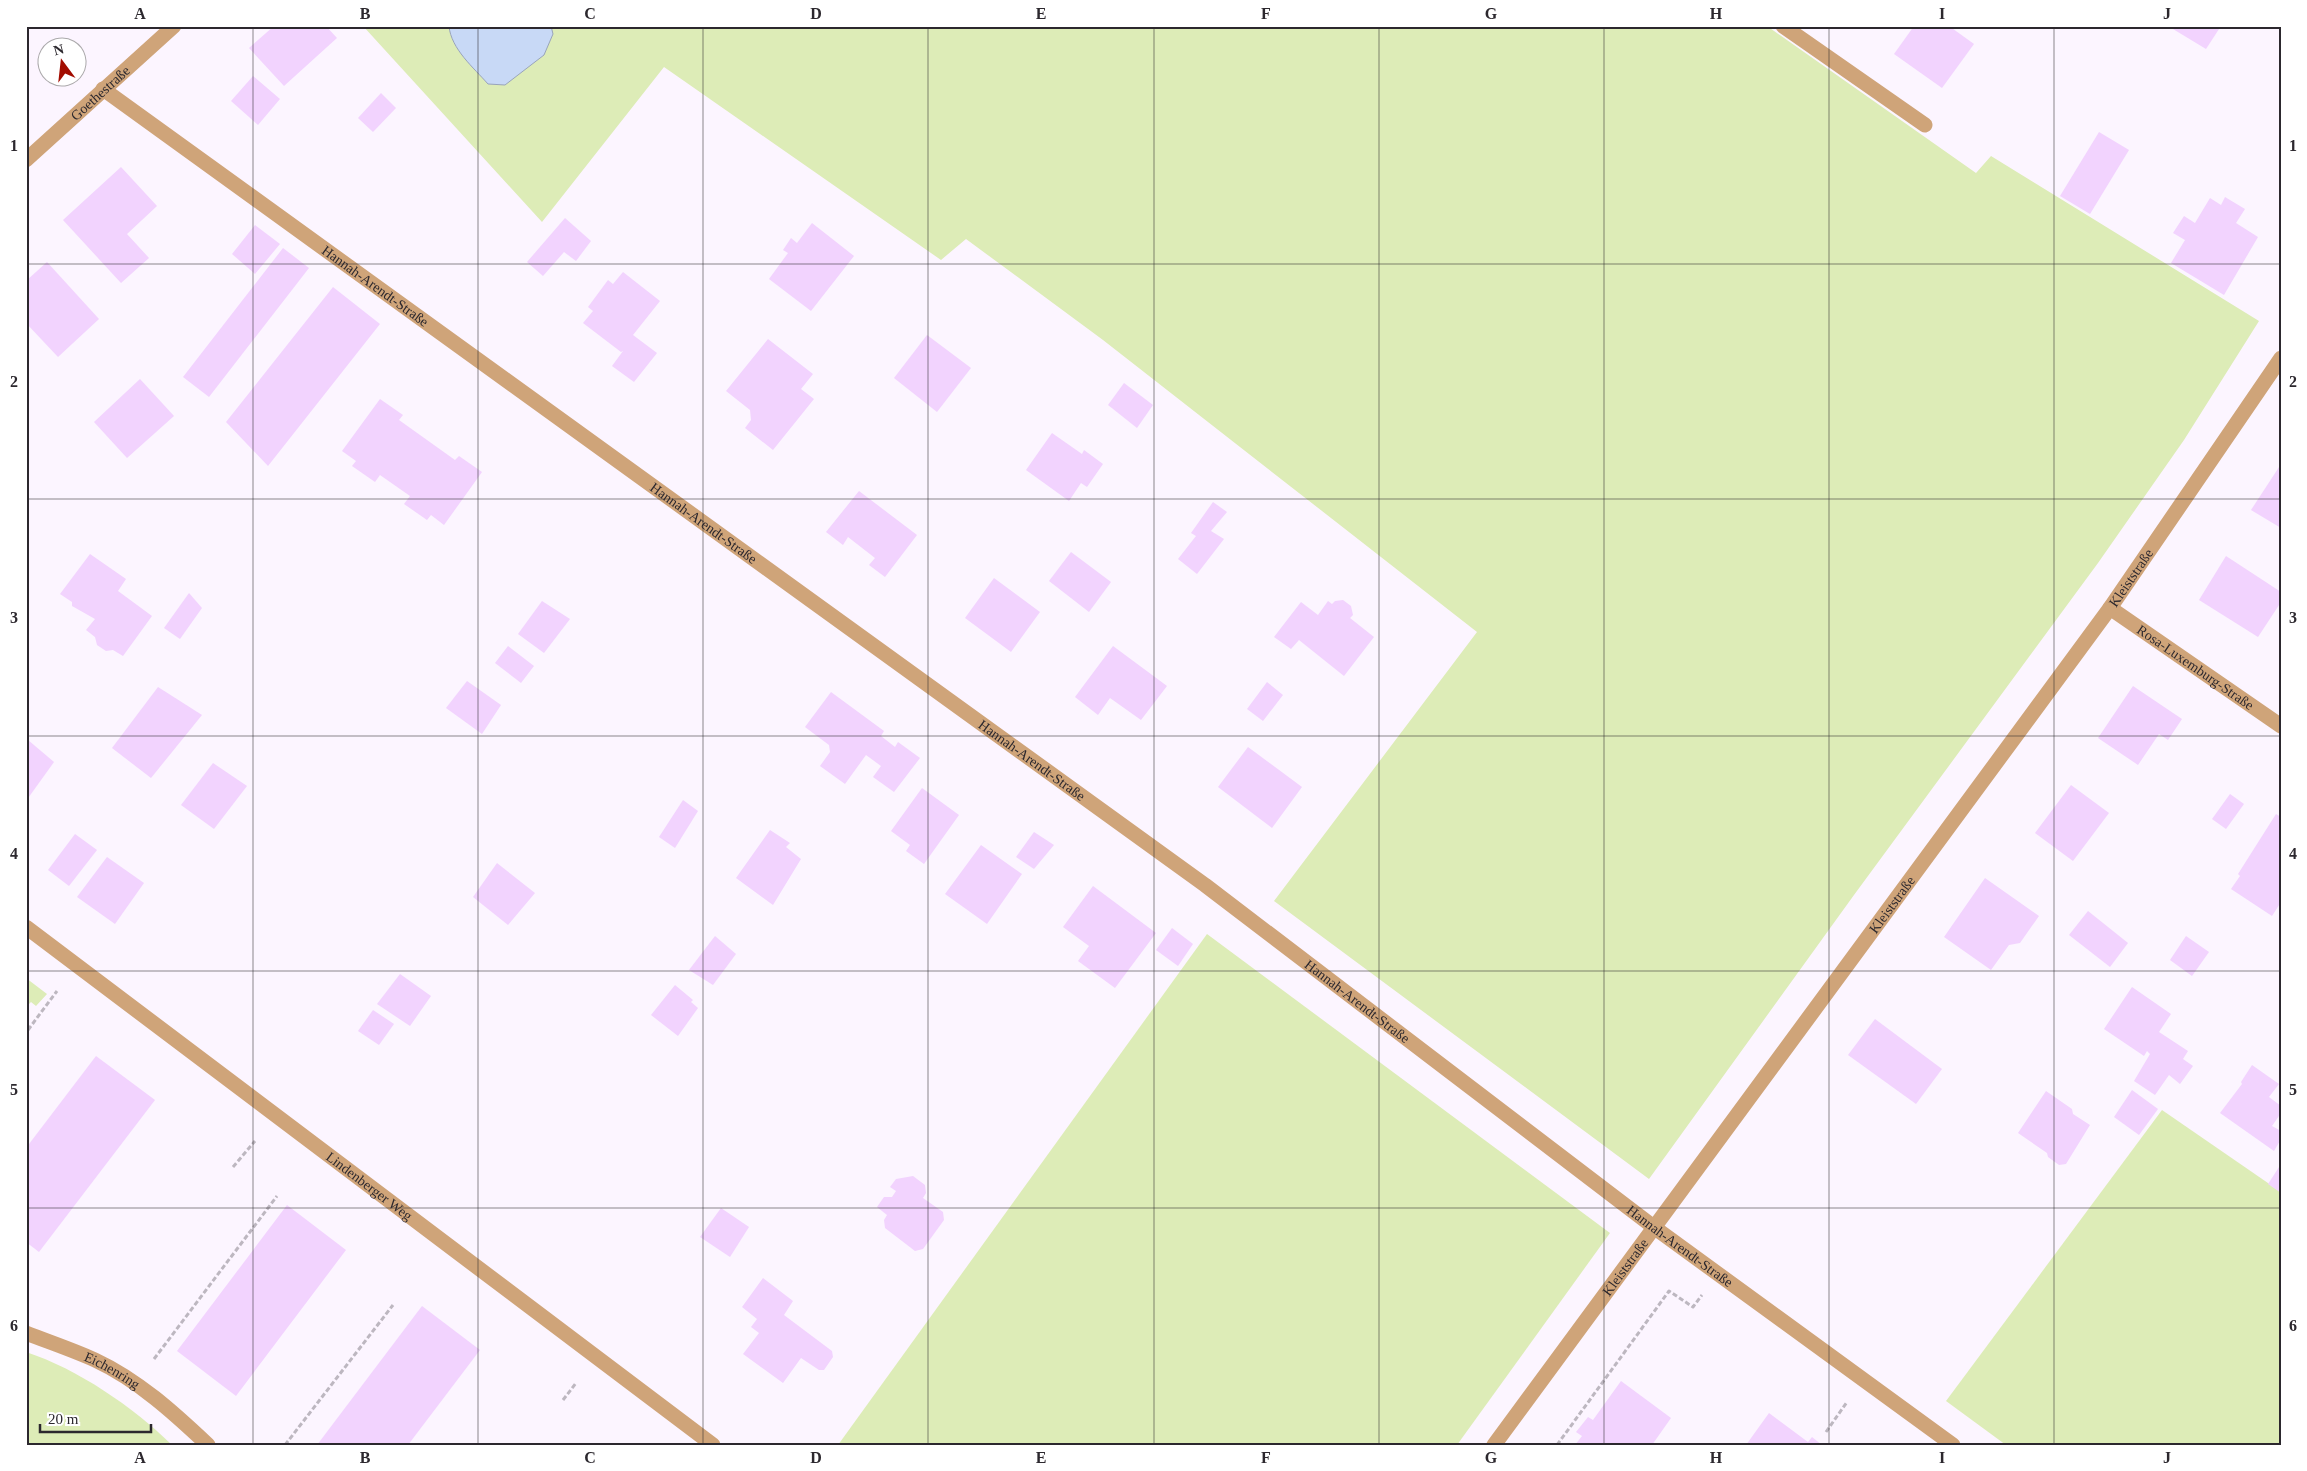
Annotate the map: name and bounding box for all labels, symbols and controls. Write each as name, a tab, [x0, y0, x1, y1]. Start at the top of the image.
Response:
text: A	[134, 5, 146, 22]
text: B	[360, 5, 371, 22]
text: C	[584, 5, 596, 22]
text: D	[810, 5, 822, 22]
text: E	[1036, 5, 1046, 22]
text: F	[1261, 5, 1271, 22]
text: G	[1485, 5, 1498, 22]
text: H	[1710, 5, 1723, 22]
text: I	[1939, 5, 1945, 22]
text: J	[2163, 5, 2171, 22]
north arrow	[38, 38, 88, 88]
text: N	[52, 41, 66, 58]
street label: Goethestraße	[68, 63, 133, 124]
text: 1	[10, 137, 18, 154]
text: 1	[2289, 137, 2297, 154]
street label: Hannah-Arendt-Straße	[319, 243, 431, 330]
text: 2	[10, 373, 18, 390]
text: 2	[2289, 373, 2297, 390]
street label: Hannah-Arendt-Straße	[647, 480, 760, 567]
street label: Kleiststraße	[2106, 546, 2156, 610]
text: 3	[10, 609, 18, 626]
text: 3	[2289, 609, 2297, 626]
street label: Rosa-Luxemburg-Straße	[2134, 622, 2256, 713]
street label: Hannah-Arendt-Straße	[976, 717, 1088, 804]
text: 4	[10, 845, 18, 862]
text: 4	[2289, 845, 2297, 862]
street label: Kleiststraße	[1866, 873, 1918, 936]
street label: Hannah-Arendt-Straße	[1302, 957, 1412, 1046]
text: 5	[10, 1081, 18, 1098]
text: 5	[2289, 1081, 2297, 1098]
street label: Lindenberger Weg	[323, 1149, 415, 1224]
street label: Hannah-Arendt-Straße	[1624, 1202, 1736, 1290]
street label: Kleiststraße	[1600, 1236, 1651, 1299]
text: 6	[10, 1317, 18, 1334]
text: 6	[2289, 1317, 2297, 1334]
street label: Eichenring	[82, 1349, 143, 1392]
scale bar	[40, 1401, 151, 1433]
text: 20 m	[48, 1411, 79, 1427]
text: A	[134, 1449, 146, 1466]
text: B	[360, 1449, 371, 1466]
text: C	[584, 1449, 596, 1466]
text: D	[810, 1449, 822, 1466]
text: E	[1036, 1449, 1046, 1466]
text: F	[1261, 1449, 1271, 1466]
text: G	[1485, 1449, 1498, 1466]
text: H	[1710, 1449, 1723, 1466]
text: I	[1939, 1449, 1945, 1466]
text: J	[2163, 1449, 2171, 1466]

